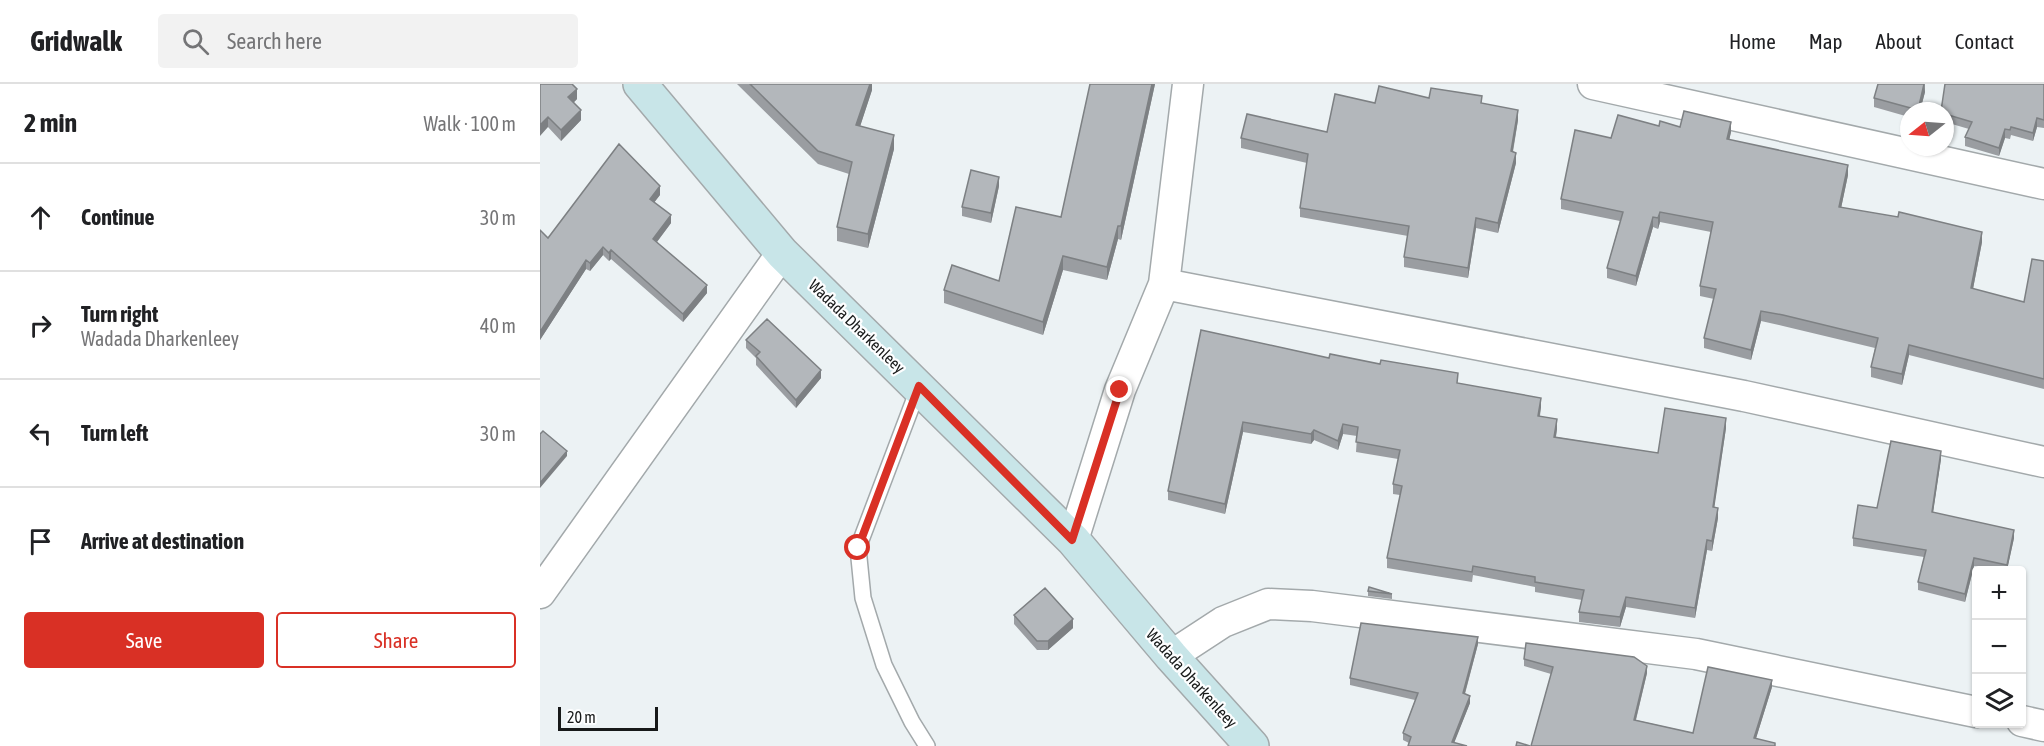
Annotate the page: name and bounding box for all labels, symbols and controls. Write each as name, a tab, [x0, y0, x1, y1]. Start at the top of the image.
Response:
search box	[158, 14, 578, 68]
text: Gridwalk	[30, 25, 122, 57]
icon: search	[179, 25, 212, 58]
text: Search here	[227, 28, 322, 54]
text: Home	[1729, 29, 1776, 53]
text: Map	[1809, 29, 1843, 53]
text: About	[1876, 29, 1922, 53]
text: Contact	[1955, 29, 2014, 53]
north arrow	[1900, 102, 1954, 156]
text: 2 min	[24, 108, 77, 138]
text: Walk · 100 m	[424, 112, 516, 135]
icon: ahead	[24, 201, 57, 234]
text: Continue	[81, 204, 155, 230]
text: 30 m	[480, 206, 516, 229]
street label: Wadada Dharkenleey	[805, 276, 909, 377]
text: Turn right	[81, 301, 158, 327]
icon: right	[24, 309, 57, 342]
text: 40 m	[480, 314, 516, 337]
text: Wadada Dharkenleey	[81, 327, 239, 350]
route end	[1106, 376, 1132, 402]
icon: left	[24, 417, 57, 450]
text: Turn left	[81, 420, 148, 446]
text: 30 m	[480, 422, 516, 445]
icon: arrive	[24, 525, 57, 558]
text: Arrive at destination	[81, 528, 244, 554]
route start	[844, 534, 870, 560]
map controls	[1972, 566, 2026, 728]
button: +	[1972, 566, 2026, 620]
button: Save	[24, 612, 264, 668]
button: Share	[276, 612, 516, 668]
button: −	[1972, 620, 2026, 674]
street label: Wadada Dharkenleey	[1142, 625, 1241, 732]
button: layers	[1972, 674, 2026, 728]
scale bar	[558, 704, 658, 732]
text: 20 m	[567, 708, 596, 726]

